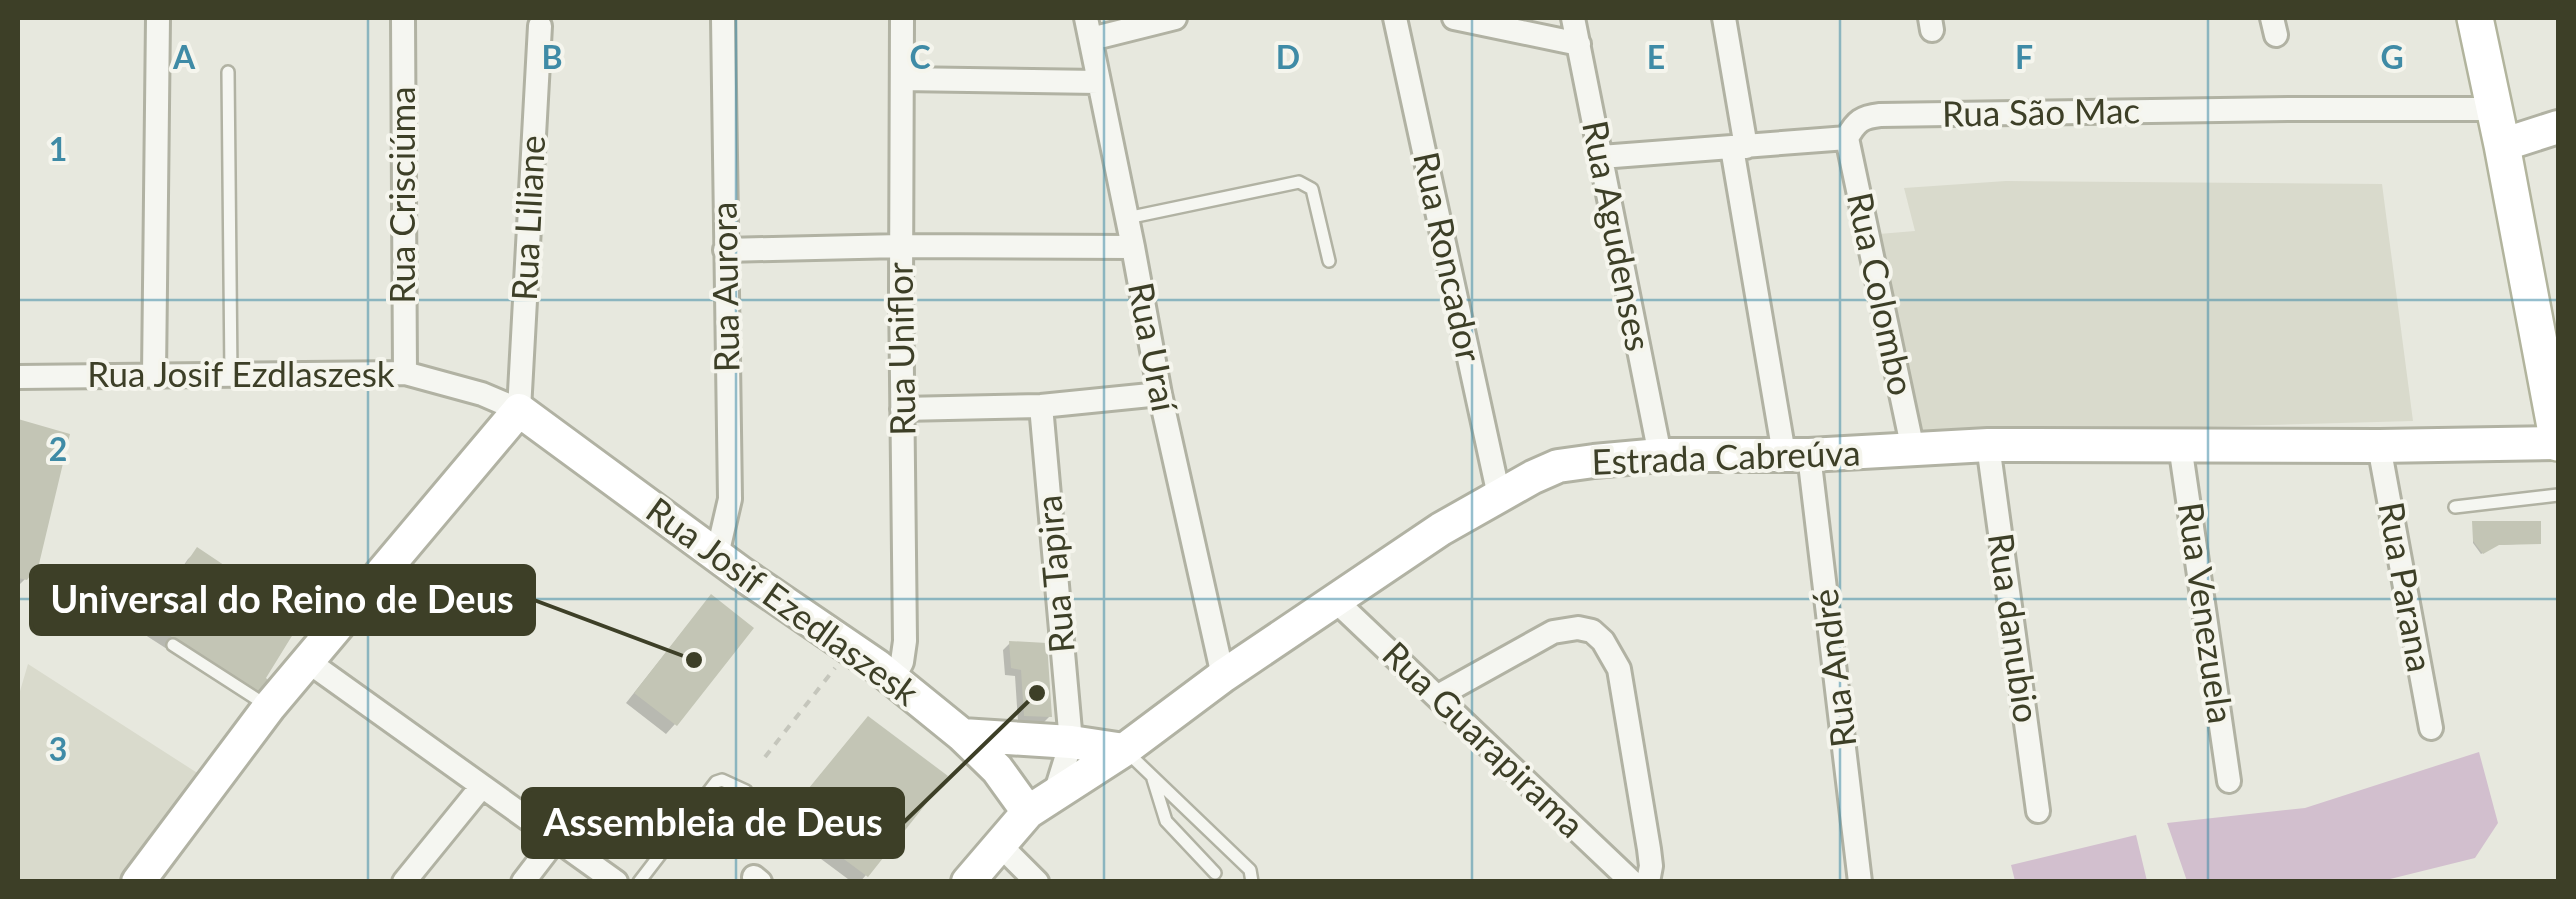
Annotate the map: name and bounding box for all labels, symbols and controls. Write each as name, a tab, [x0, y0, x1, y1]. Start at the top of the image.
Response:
text: A	[172, 37, 196, 76]
text: B	[541, 37, 563, 76]
text: C	[909, 37, 931, 76]
text: D	[1276, 37, 1300, 76]
text: E	[1647, 37, 1665, 76]
text: F	[2015, 37, 2033, 76]
text: G	[2380, 37, 2404, 76]
street label: Rua Crisciúma	[380, 86, 422, 304]
street label: Rua São Mac	[1942, 88, 2140, 134]
street label: Rua Agudenses	[1575, 117, 1661, 354]
text: 1	[49, 129, 67, 168]
street label: Rua Liliane	[502, 134, 552, 302]
street label: Rua Roncador	[1406, 148, 1492, 366]
street label: Rua Colombo	[1840, 188, 1924, 399]
street label: Rua Aurora	[702, 201, 746, 373]
street label: Rua Uniflor	[877, 262, 923, 436]
street label: Rua Uraí	[1121, 279, 1187, 416]
street label: Rua Josif Ezdlaszesk	[87, 352, 395, 394]
text: 2	[49, 429, 67, 468]
street label: Estrada Cabreúva	[1591, 430, 1861, 482]
street label: Rua Josif Ezedlaszesk	[639, 488, 927, 713]
street label: Rua Tapira	[1026, 494, 1082, 655]
street label: Rua Parana	[2371, 498, 2443, 675]
street label: Rua Venezuela	[2171, 499, 2243, 726]
street label: Rua danubio	[1981, 530, 2049, 725]
callout: Universal do Reino de Deus	[31, 566, 534, 634]
text: Universal do Reino de Deus	[50, 575, 514, 621]
street label: Rua André	[1802, 587, 1864, 750]
street label: Rua Guarapirama	[1375, 632, 1594, 845]
text: 3	[49, 729, 67, 768]
callout: Assembleia de Deus	[523, 789, 903, 857]
text: Assembleia de Deus	[542, 798, 883, 844]

